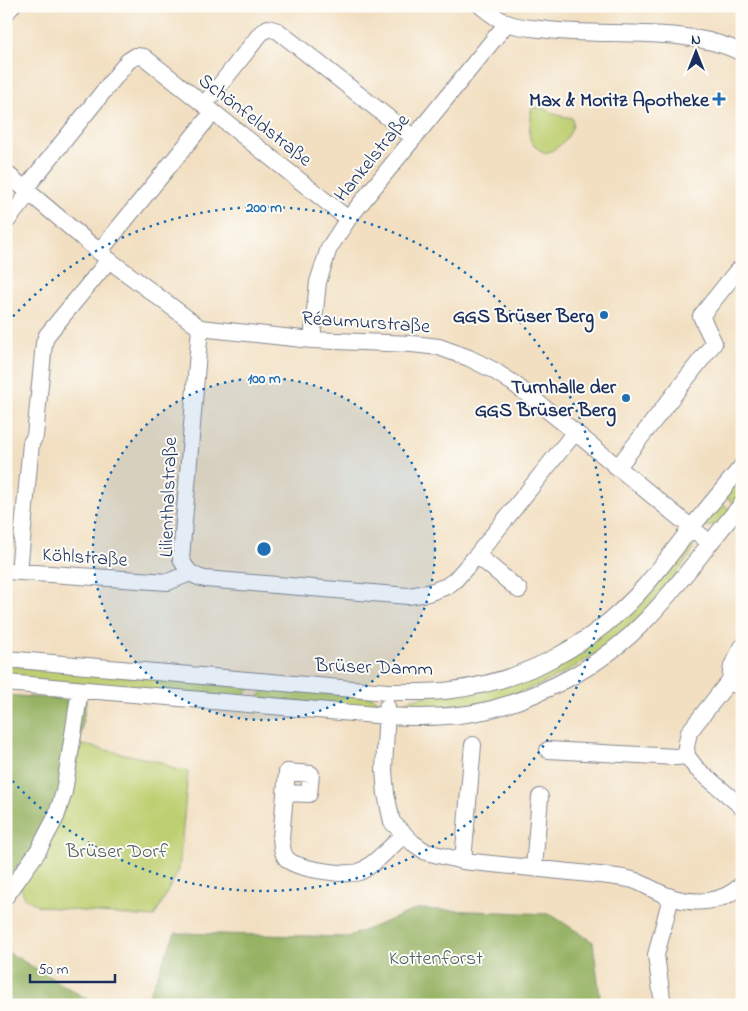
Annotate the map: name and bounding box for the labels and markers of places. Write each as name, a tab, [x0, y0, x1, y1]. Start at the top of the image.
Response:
place label: Max & Moritz Apotheke	[529, 87, 710, 116]
marker: Max & Moritz Apotheke	[713, 93, 725, 105]
place label: GGS Brüser Berg	[453, 303, 594, 333]
marker: GGS Brüser Berg	[598, 309, 610, 321]
place label: Turnhalle der GGS Brüser Berg	[475, 374, 617, 427]
marker: Turnhalle der GGS Brüser Berg	[620, 392, 632, 404]
centre of rings	[255, 540, 273, 558]

